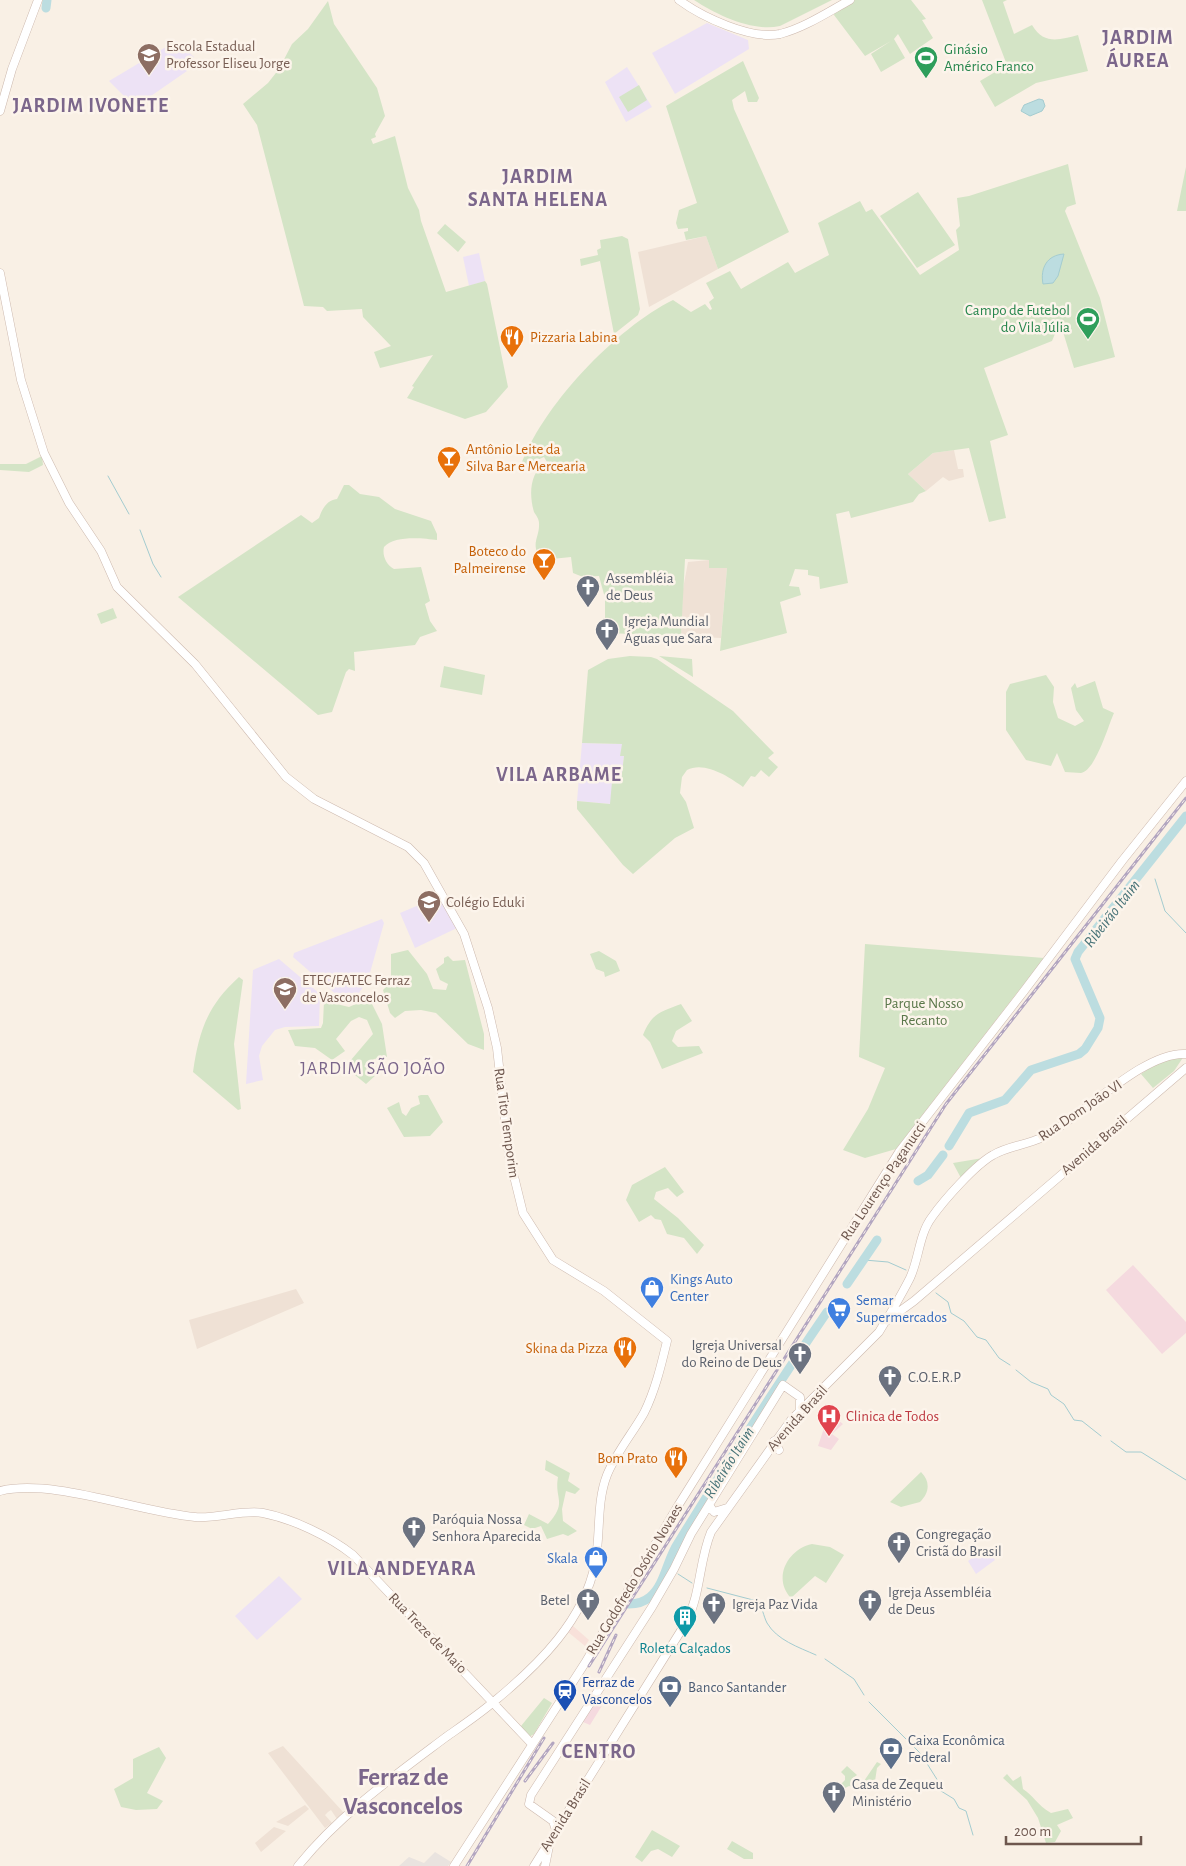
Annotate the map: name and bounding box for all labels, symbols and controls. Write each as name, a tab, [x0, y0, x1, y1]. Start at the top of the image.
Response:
district label: JARDIM ÁUREA	[1102, 28, 1174, 71]
place label: Escola Estadual Professor Eliseu Jorge	[166, 39, 290, 71]
school or university icon: Escola Estadual Professor Eliseu Jorge	[136, 42, 162, 76]
place label: Ginásio Américo Franco	[944, 42, 1034, 74]
sports icon: Ginásio Américo Franco	[913, 45, 939, 79]
district label: JARDIM IVONETE	[13, 96, 169, 116]
district label: JARDIM SANTA HELENA	[468, 167, 608, 210]
place label: Campo de Futebol do Vila Júlia	[965, 303, 1070, 335]
sports icon: Campo de Futebol do Vila Júlia	[1075, 306, 1101, 340]
restaurant icon: Pizzaria Labina	[499, 324, 525, 358]
place label: Pizzaria Labina	[530, 330, 618, 345]
place label: Antônio Leite da Silva Bar e Mercearia	[466, 442, 586, 474]
bar icon: Antônio Leite da Silva Bar e Mercearia	[436, 445, 462, 479]
place label: Boteco do Palmeirense	[453, 544, 526, 576]
bar icon: Boteco do Palmeirense	[531, 547, 557, 581]
place label: Assembléia de Deus	[606, 571, 674, 603]
church icon: Assembléia de Deus	[575, 574, 601, 608]
place label: Igreja Mundial Águas que Sara	[624, 614, 713, 646]
church icon: Igreja Mundial Águas que Sara	[594, 617, 620, 651]
district label: VILA ARBAME	[496, 765, 622, 785]
water label: Ribeirão Itaim	[1081, 877, 1143, 950]
school or university icon: Colégio Eduki	[416, 889, 442, 923]
place label: Colégio Eduki	[446, 895, 525, 910]
place label: ETEC/FATEC Ferraz de Vasconcelos	[302, 973, 410, 1005]
school or university icon: ETEC/FATEC Ferraz de Vasconcelos	[272, 976, 298, 1010]
park label: Parque Nosso Recanto	[884, 996, 964, 1028]
district label: JARDIM SÃO JOÃO	[300, 1057, 446, 1078]
street label: Rua Tito Temporim	[491, 1067, 522, 1179]
street label: Rua Dom João VI	[1036, 1077, 1125, 1144]
street label: Avenida Brasil	[1058, 1113, 1130, 1178]
street label: Rua Lourenço Paganucci	[838, 1119, 929, 1243]
place label: Kings Auto Center	[670, 1272, 733, 1304]
shop icon: Kings Auto Center	[639, 1275, 665, 1309]
place label: Semar Supermercados	[856, 1293, 947, 1325]
supermarket icon: Semar Supermercados	[826, 1296, 852, 1330]
restaurant icon: Skina da Pizza	[612, 1335, 638, 1369]
place label: Igreja Universal do Reino de Deus	[682, 1338, 782, 1370]
place label: Skina da Pizza	[526, 1341, 608, 1356]
church icon: Igreja Universal do Reino de Deus	[787, 1341, 813, 1375]
church icon: C.O.E.R.P	[877, 1364, 903, 1398]
place label: C.O.E.R.P	[908, 1370, 961, 1385]
street label: Avenida Brasil	[764, 1383, 831, 1454]
hospital icon: Clinica de Todos	[816, 1403, 842, 1437]
place label: Clinica de Todos	[846, 1409, 939, 1424]
water label: Ribeirão Itaim	[701, 1424, 757, 1501]
restaurant icon: Bom Prato	[663, 1445, 689, 1479]
place label: Bom Prato	[597, 1451, 658, 1466]
street label: Rua Godofredo Osório Novaes	[583, 1501, 685, 1657]
place label: Paróquia Nossa Senhora Aparecida	[432, 1512, 541, 1544]
church icon: Paróquia Nossa Senhora Aparecida	[401, 1515, 427, 1549]
place label: Congregação Cristã do Brasil	[916, 1527, 1002, 1559]
church icon: Congregação Cristã do Brasil	[886, 1530, 912, 1564]
shop icon: Skala	[583, 1545, 609, 1579]
place label: Skala	[547, 1551, 578, 1566]
district label: VILA ANDEYARA	[327, 1559, 477, 1579]
place label: Igreja Assembléia de Deus	[888, 1585, 992, 1617]
church icon: Betel	[575, 1587, 601, 1621]
church icon: Igreja Assembléia de Deus	[857, 1588, 883, 1622]
street label: Rua Treze de Maio	[386, 1590, 470, 1676]
church icon: Igreja Paz Vida	[701, 1591, 727, 1625]
place label: Betel	[540, 1593, 570, 1608]
place label: Igreja Paz Vida	[732, 1597, 818, 1612]
building icon: Roleta Calçados	[672, 1604, 698, 1638]
place label: Roleta Calçados	[639, 1641, 731, 1656]
bank icon: Banco Santander	[657, 1674, 683, 1708]
place label: Ferraz de Vasconcelos	[582, 1675, 652, 1707]
station icon: Ferraz de Vasconcelos	[552, 1678, 578, 1712]
place label: Banco Santander	[688, 1680, 786, 1695]
place label: Caixa Econômica Federal	[908, 1733, 1005, 1765]
bank icon: Caixa Econômica Federal	[878, 1736, 904, 1770]
district label: CENTRO	[562, 1742, 636, 1762]
district label: Ferraz de Vasconcelos	[343, 1765, 463, 1819]
street label: Avenida Brasil	[537, 1776, 594, 1854]
place label: Casa de Zequeu Ministério	[852, 1777, 943, 1809]
church icon: Casa de Zequeu Ministério	[821, 1780, 847, 1814]
scale bar	[1006, 1814, 1141, 1846]
text: 200 m	[1014, 1824, 1051, 1839]

